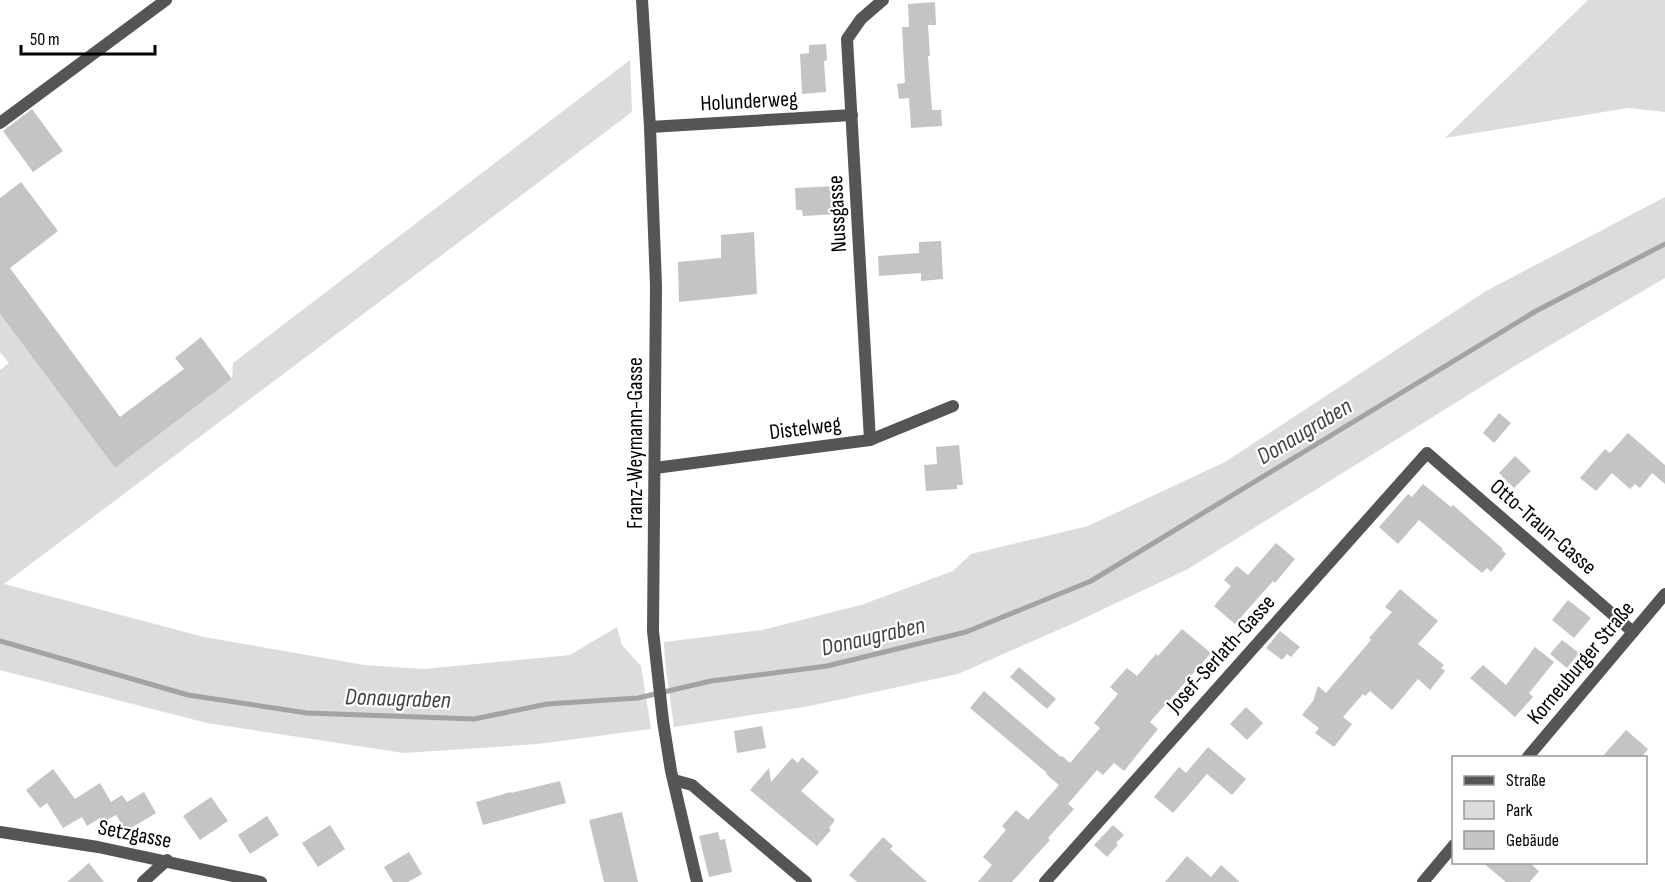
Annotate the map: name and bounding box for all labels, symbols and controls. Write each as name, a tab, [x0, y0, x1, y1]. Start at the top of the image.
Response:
scale bar	[21, 18, 154, 56]
text: 50 m	[30, 29, 60, 50]
street label: Holunderweg	[700, 85, 799, 118]
street label: Nussgasse	[822, 175, 853, 253]
street label: Franz-Weymann-Gasse	[622, 357, 649, 529]
water label: Donaugraben	[1251, 392, 1357, 471]
street label: Distelweg	[768, 411, 843, 446]
street label: Otto-Traun-Gasse	[1484, 474, 1602, 581]
street label: Josef-Serlath-Gasse	[1160, 589, 1281, 719]
street label: Korneuburger Straße	[1522, 596, 1641, 730]
water label: Donaugraben	[818, 610, 928, 663]
water label: Donaugraben	[345, 682, 451, 715]
legend	[1452, 756, 1647, 864]
text: Straße	[1506, 770, 1546, 791]
text: Park	[1506, 800, 1532, 821]
street label: Setzgasse	[96, 814, 174, 855]
text: Gebäude	[1506, 830, 1559, 851]

